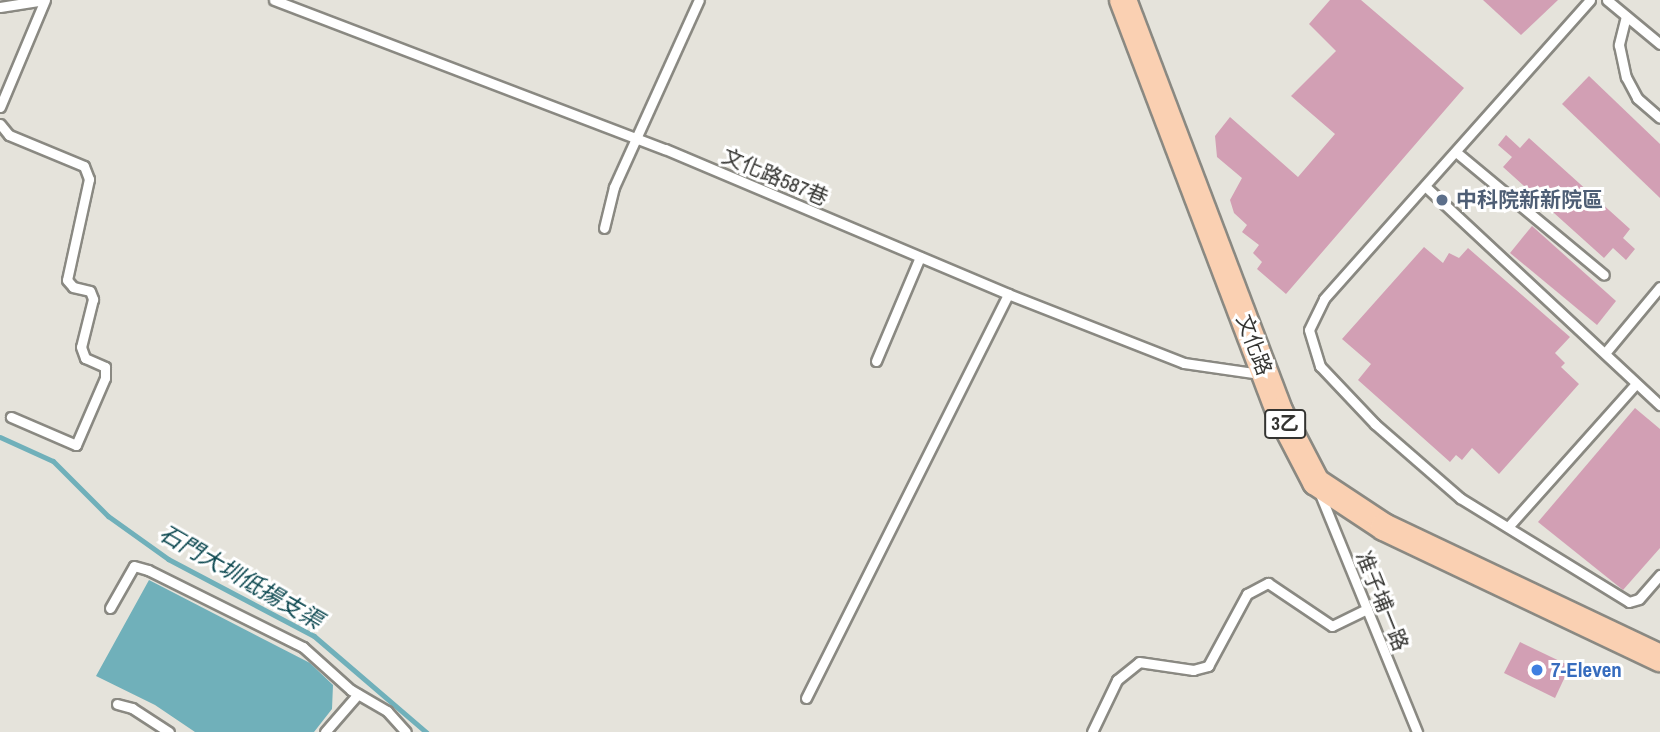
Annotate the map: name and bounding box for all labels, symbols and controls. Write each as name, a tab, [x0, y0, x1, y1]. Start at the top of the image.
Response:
street label: 文化路587巷	[718, 143, 832, 211]
place label: 中科院新新院區	[1456, 187, 1603, 213]
marker: 中科院新新院區	[1434, 192, 1450, 208]
street label: 文化路	[1231, 311, 1277, 379]
road number: 3乙	[1264, 408, 1306, 440]
water label: 石門大圳低揚支渠	[154, 519, 328, 635]
street label: 准子埔一路	[1351, 548, 1413, 654]
place label: 7-Eleven	[1551, 657, 1622, 683]
marker: 7-Eleven	[1529, 662, 1545, 678]

